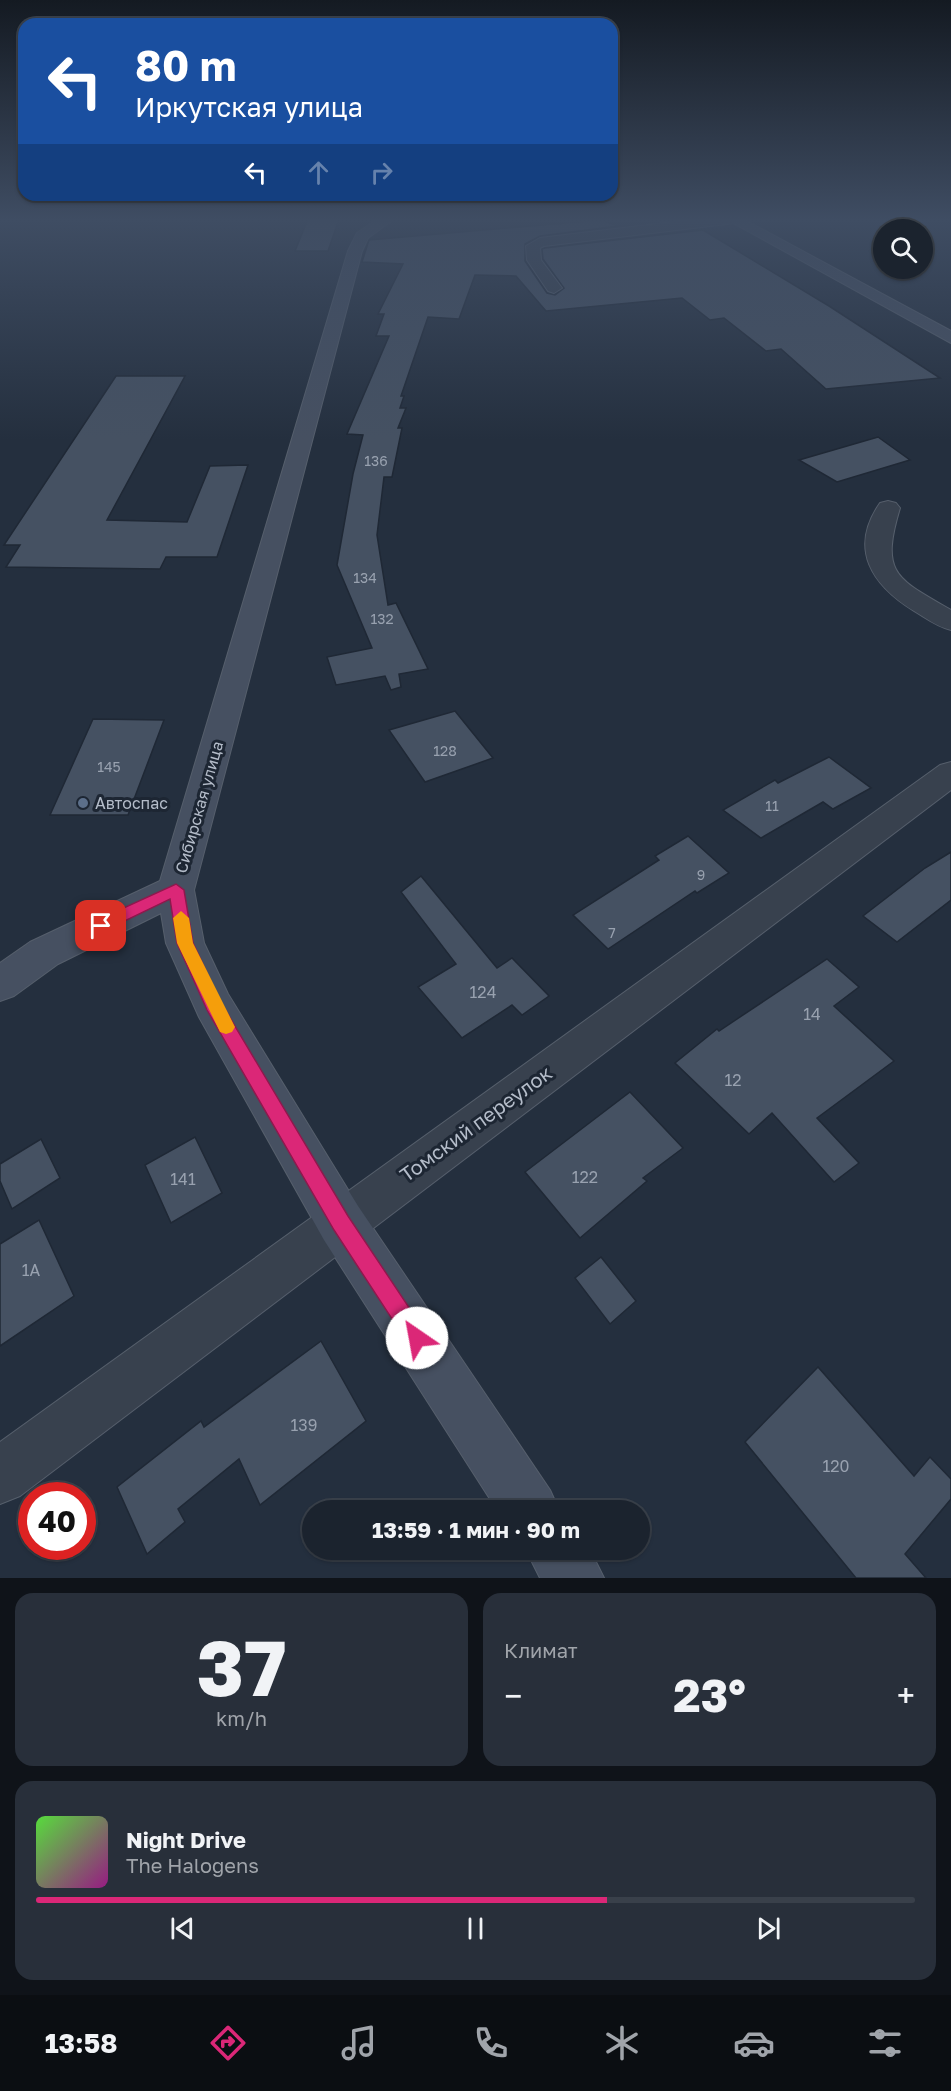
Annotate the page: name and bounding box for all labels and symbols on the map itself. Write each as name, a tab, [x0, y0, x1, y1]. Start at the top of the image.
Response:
house number: 136	[364, 452, 388, 469]
house number: 134	[353, 569, 377, 586]
house number: 132	[370, 610, 394, 627]
street label: Сибирская улица	[171, 739, 227, 875]
house number: 128	[433, 742, 457, 759]
house number: 145	[97, 758, 121, 775]
place label: Автоспас	[95, 793, 168, 813]
marker: Автоспас	[76, 796, 90, 810]
house number: 11	[765, 797, 779, 814]
house number: 9	[697, 866, 705, 883]
pin	[75, 900, 126, 951]
house number: 7	[608, 924, 616, 941]
house number: 124	[470, 982, 496, 1002]
house number: 14	[803, 1004, 821, 1024]
street label: Томский переулок	[395, 1060, 556, 1186]
house number: 12	[724, 1070, 742, 1090]
house number: 122	[572, 1167, 598, 1187]
house number: 141	[170, 1169, 196, 1189]
house number: 1А	[22, 1260, 41, 1280]
position arrow	[385, 1306, 449, 1370]
house number: 139	[291, 1415, 317, 1435]
house number: 120	[823, 1456, 849, 1476]
speed limit sign: 40	[18, 1482, 96, 1560]

